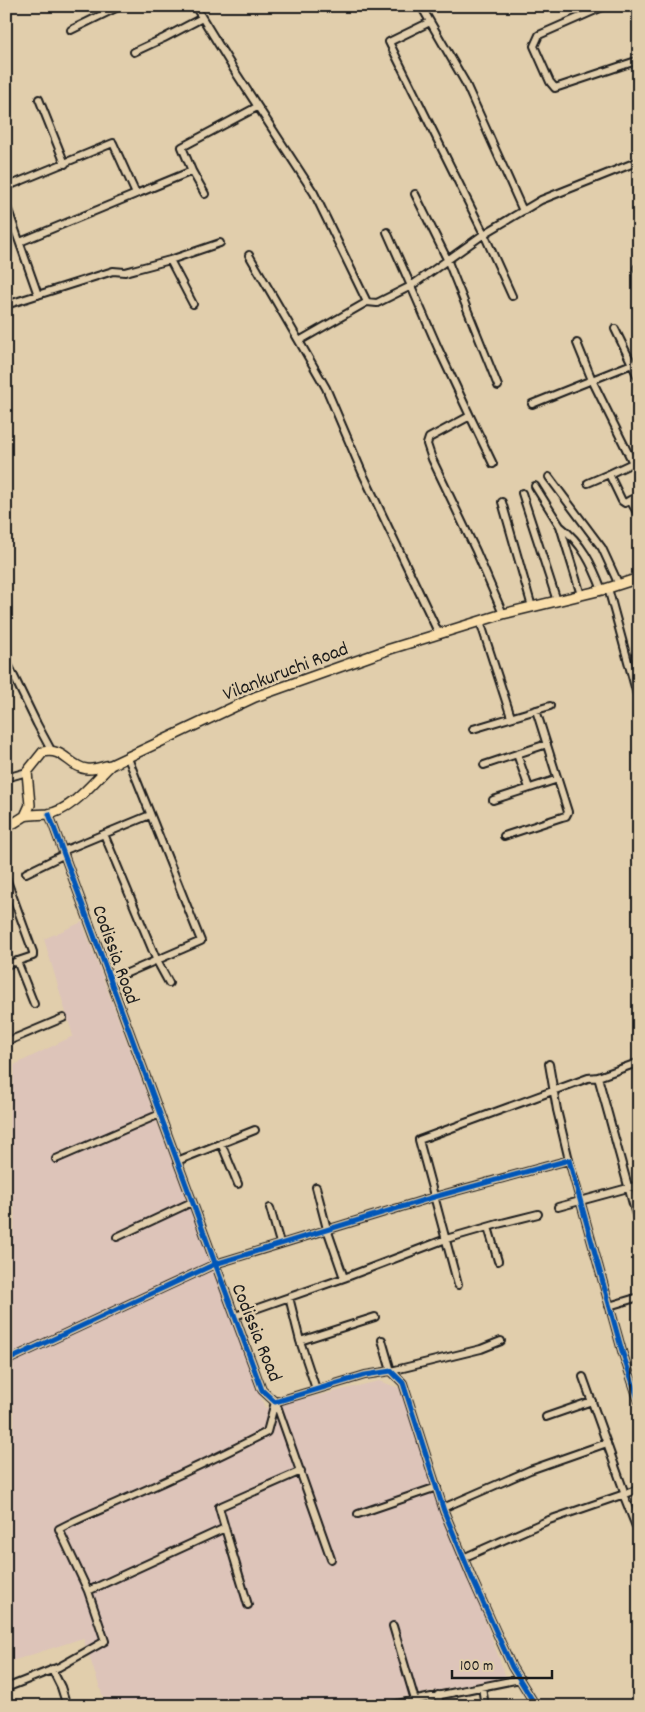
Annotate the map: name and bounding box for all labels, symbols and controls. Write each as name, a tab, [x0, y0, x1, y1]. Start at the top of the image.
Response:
street label: Vilankuruchi Road	[219, 636, 353, 710]
street label: Codissia Road	[83, 902, 145, 1009]
street label: Codissia Road	[223, 1280, 288, 1386]
scale bar	[452, 1647, 552, 1679]
text: 100 m	[460, 1656, 493, 1678]

